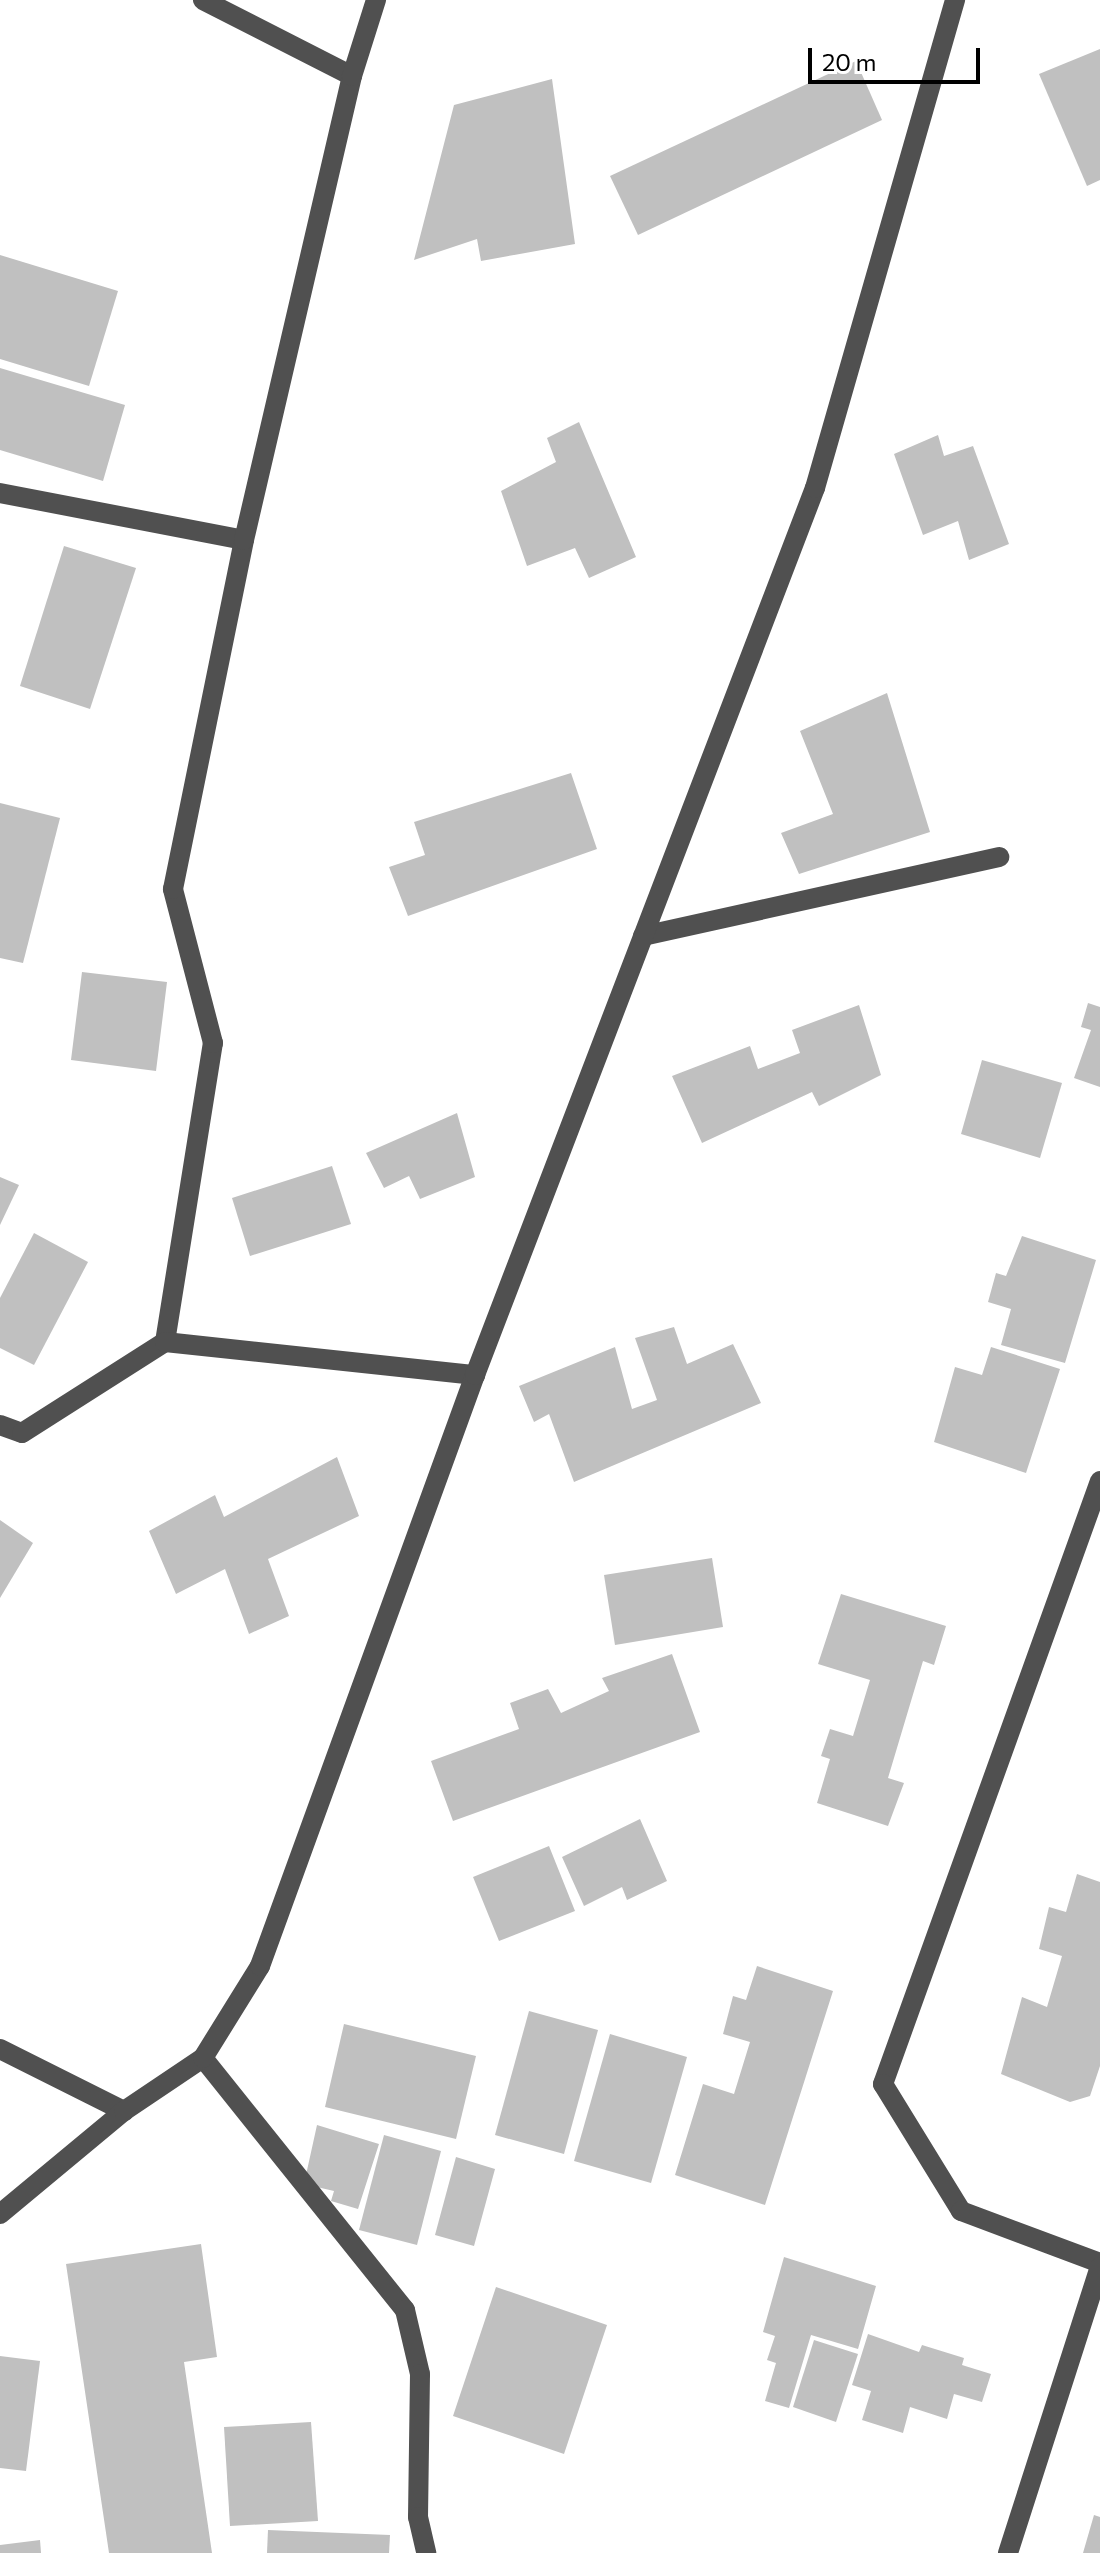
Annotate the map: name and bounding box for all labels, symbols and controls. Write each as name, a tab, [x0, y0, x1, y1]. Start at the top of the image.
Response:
scale bar	[812, 32, 984, 82]
text: 20 m	[822, 47, 876, 76]

